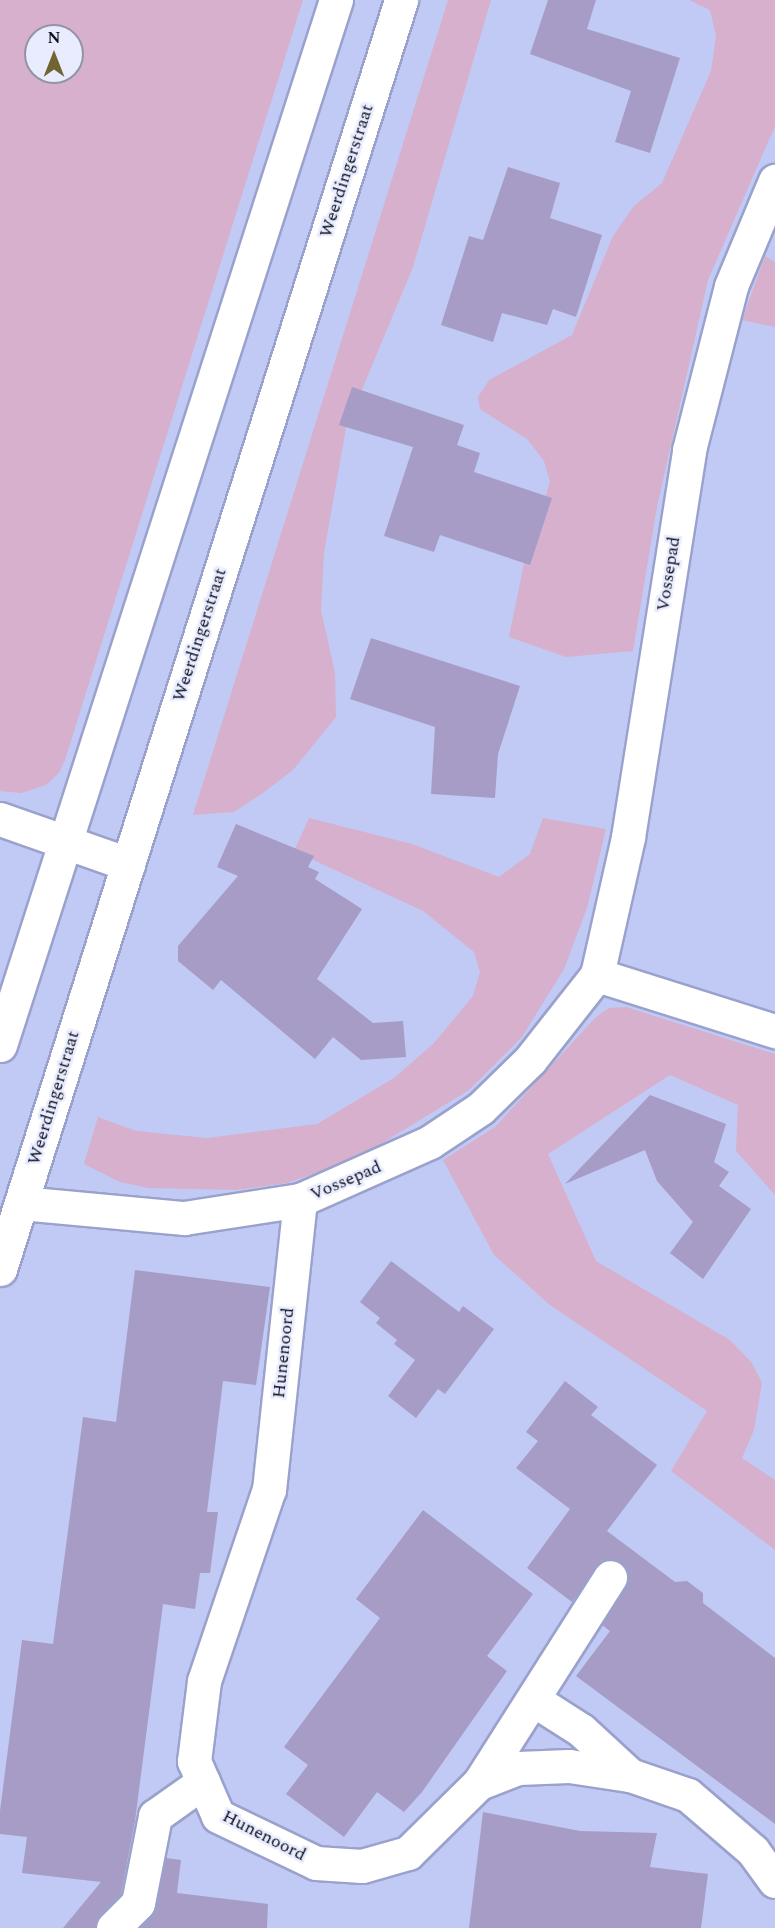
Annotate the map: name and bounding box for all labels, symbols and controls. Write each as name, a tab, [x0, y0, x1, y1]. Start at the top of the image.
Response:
north arrow	[24, 24, 84, 84]
text: N	[47, 26, 61, 50]
street label: Weerdingerstraat	[315, 102, 379, 240]
street label: Vossepad	[652, 535, 686, 613]
street label: Weerdingerstraat	[168, 566, 232, 704]
street label: Weerdingerstraat	[23, 1028, 85, 1168]
street label: Vossepad	[307, 1156, 385, 1206]
street label: Hunenoord	[268, 1307, 300, 1399]
street label: Hunenoord	[219, 1806, 309, 1866]

